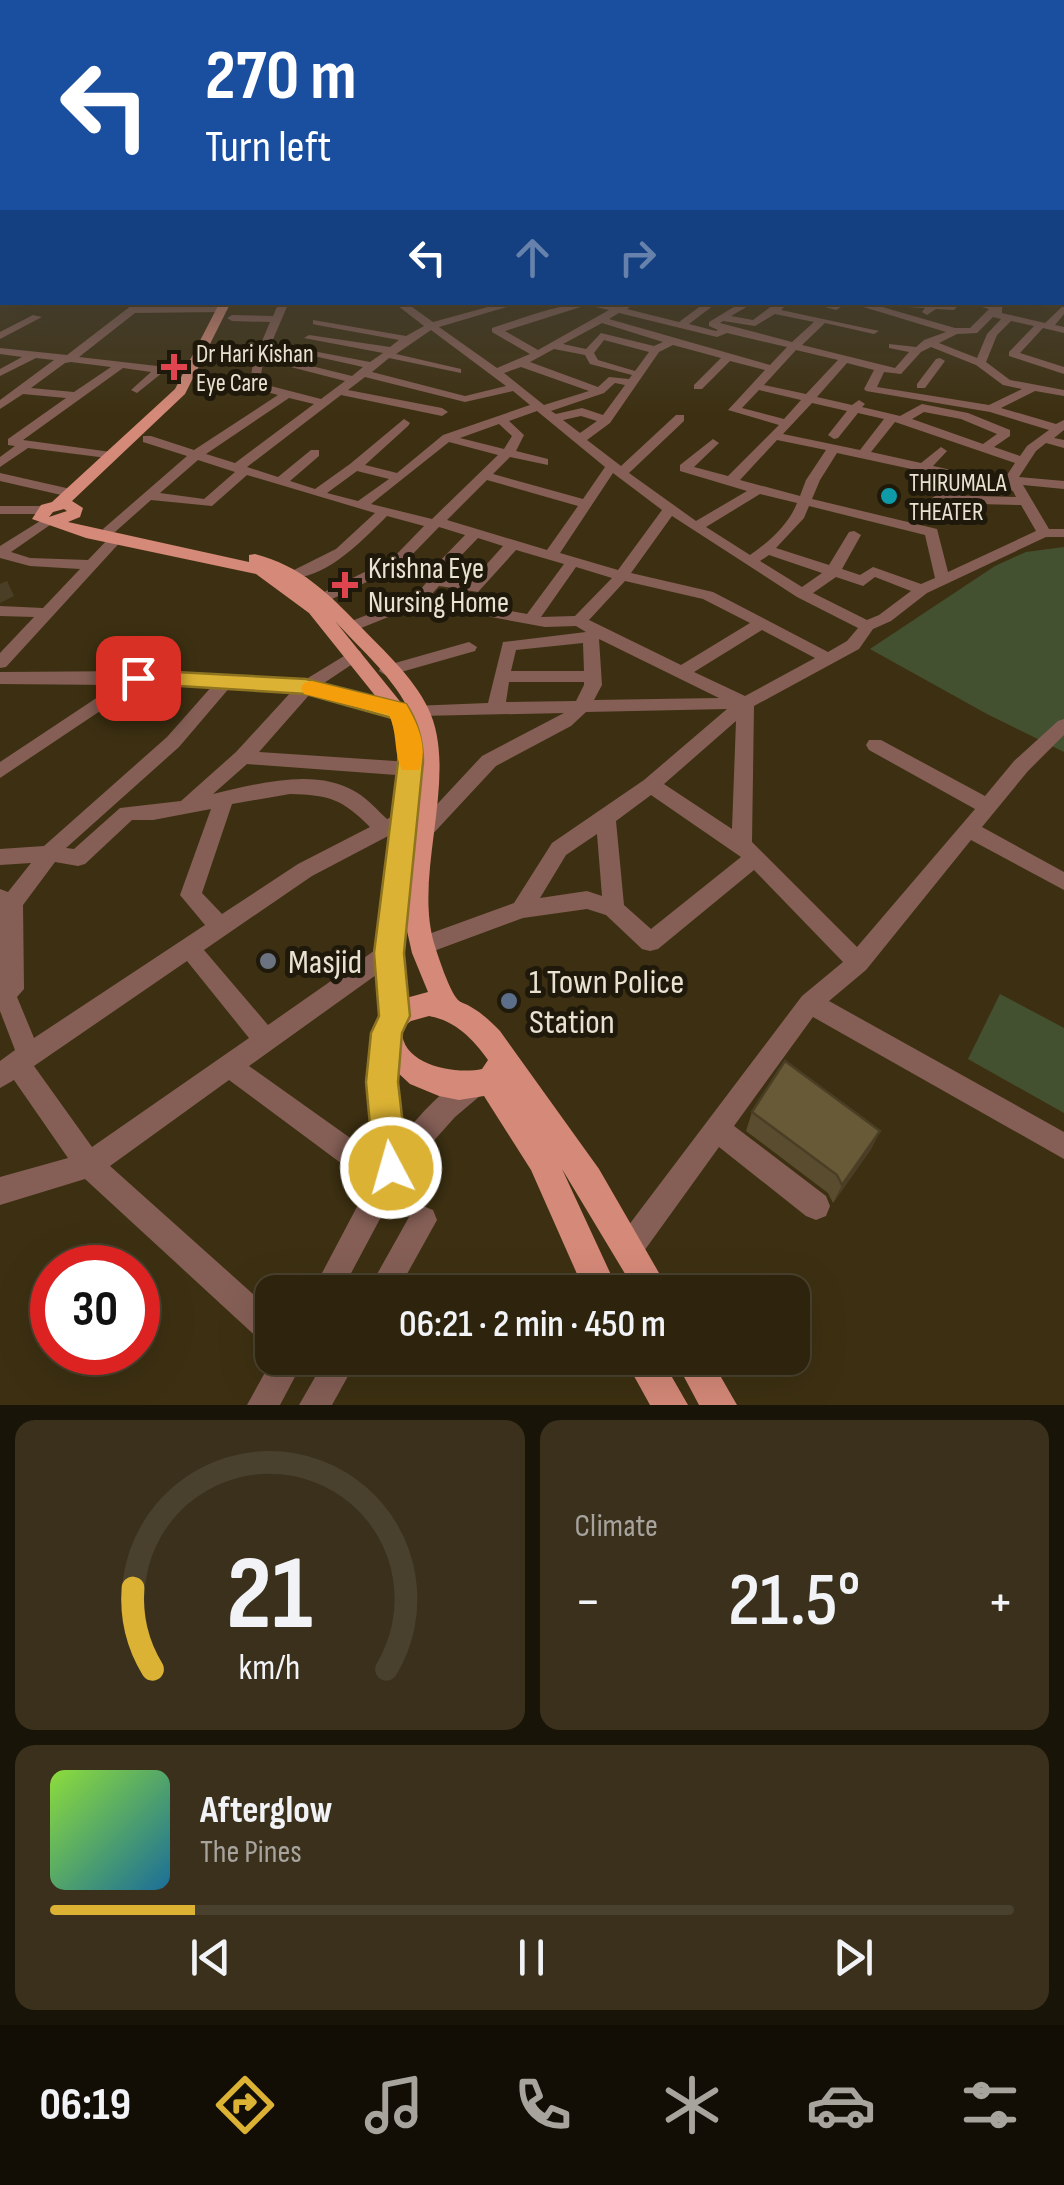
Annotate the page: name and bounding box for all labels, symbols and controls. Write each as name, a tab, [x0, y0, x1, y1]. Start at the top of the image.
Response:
text: 270 m	[205, 35, 357, 119]
icon: left	[40, 40, 170, 170]
text: Turn left	[205, 120, 331, 175]
icon: left	[400, 230, 455, 285]
icon: ahead	[505, 230, 560, 285]
icon: right	[610, 230, 665, 285]
place label: Dr Hari Kishan Eye Care	[196, 339, 314, 399]
marker: Dr Hari Kishan Eye Care	[161, 354, 187, 380]
place label: THIRUMALA THEATER	[909, 468, 1007, 528]
marker: THIRUMALA THEATER	[878, 485, 900, 507]
place label: Krishna Eye Nursing Home	[368, 551, 509, 621]
marker: Krishna Eye Nursing Home	[332, 572, 358, 598]
pin	[96, 636, 181, 721]
icon: arrive	[111, 651, 166, 706]
place label: Masjid	[288, 941, 362, 984]
marker: Masjid	[257, 950, 279, 972]
place label: 1 Town Police Station	[529, 961, 684, 1044]
marker: 1 Town Police Station	[498, 990, 520, 1012]
position arrow	[339, 1116, 443, 1220]
speed limit sign: 30	[30, 1245, 160, 1375]
text: 06:21 · 2 min · 450 m	[399, 1302, 666, 1347]
text: Climate	[575, 1507, 658, 1546]
text: 21	[227, 1533, 313, 1658]
text: 21.5°	[728, 1556, 861, 1647]
text: −	[575, 1569, 601, 1636]
text: +	[987, 1569, 1014, 1636]
text: km/h	[239, 1647, 301, 1690]
text: Afterglow	[200, 1788, 333, 1833]
text: The Pines	[200, 1833, 302, 1872]
icon: previous	[183, 1930, 238, 1985]
icon: pause	[504, 1930, 559, 1985]
icon: next	[826, 1930, 881, 1985]
icon: directions	[210, 2070, 280, 2140]
icon: music	[359, 2070, 429, 2140]
icon: phone	[508, 2070, 578, 2140]
icon: climate	[657, 2070, 727, 2140]
icon: car	[806, 2070, 876, 2140]
icon: filters	[955, 2070, 1025, 2140]
text: 06:19	[39, 2078, 131, 2133]

